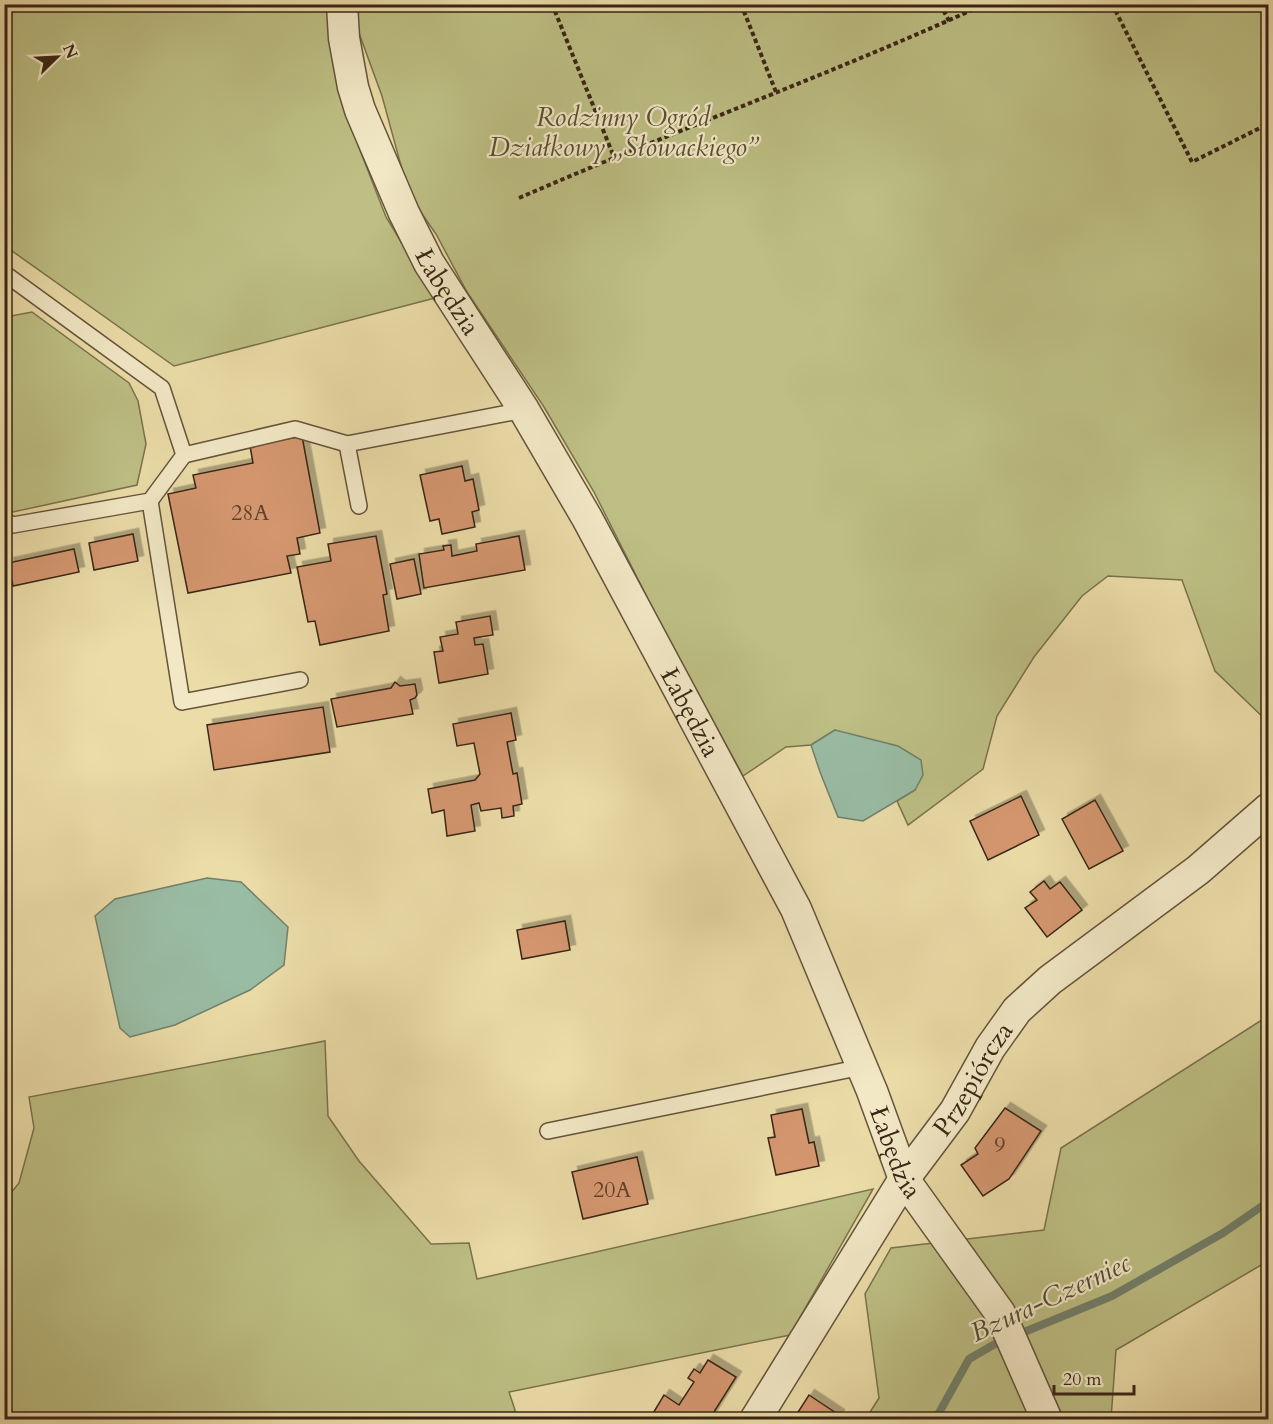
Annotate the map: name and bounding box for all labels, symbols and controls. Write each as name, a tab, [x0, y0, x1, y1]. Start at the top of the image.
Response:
north arrow	[27, 27, 87, 87]
text: N	[57, 40, 83, 62]
park label: Rodzinny Ogród Działkowy „Słowackiego”	[489, 100, 760, 165]
street label: Łabędzia	[407, 242, 489, 342]
house number: 28A	[231, 498, 269, 528]
street label: Łabędzia	[653, 661, 729, 763]
street label: Przepiórcza	[925, 1015, 1021, 1143]
street label: Łabędzia	[861, 1101, 930, 1206]
house number: 9	[994, 1130, 1006, 1160]
house number: 20A	[593, 1175, 631, 1205]
water label: Bzura-Czerniec	[964, 1245, 1136, 1351]
scale bar	[1054, 1358, 1134, 1396]
text: 20 m	[1063, 1367, 1102, 1392]

